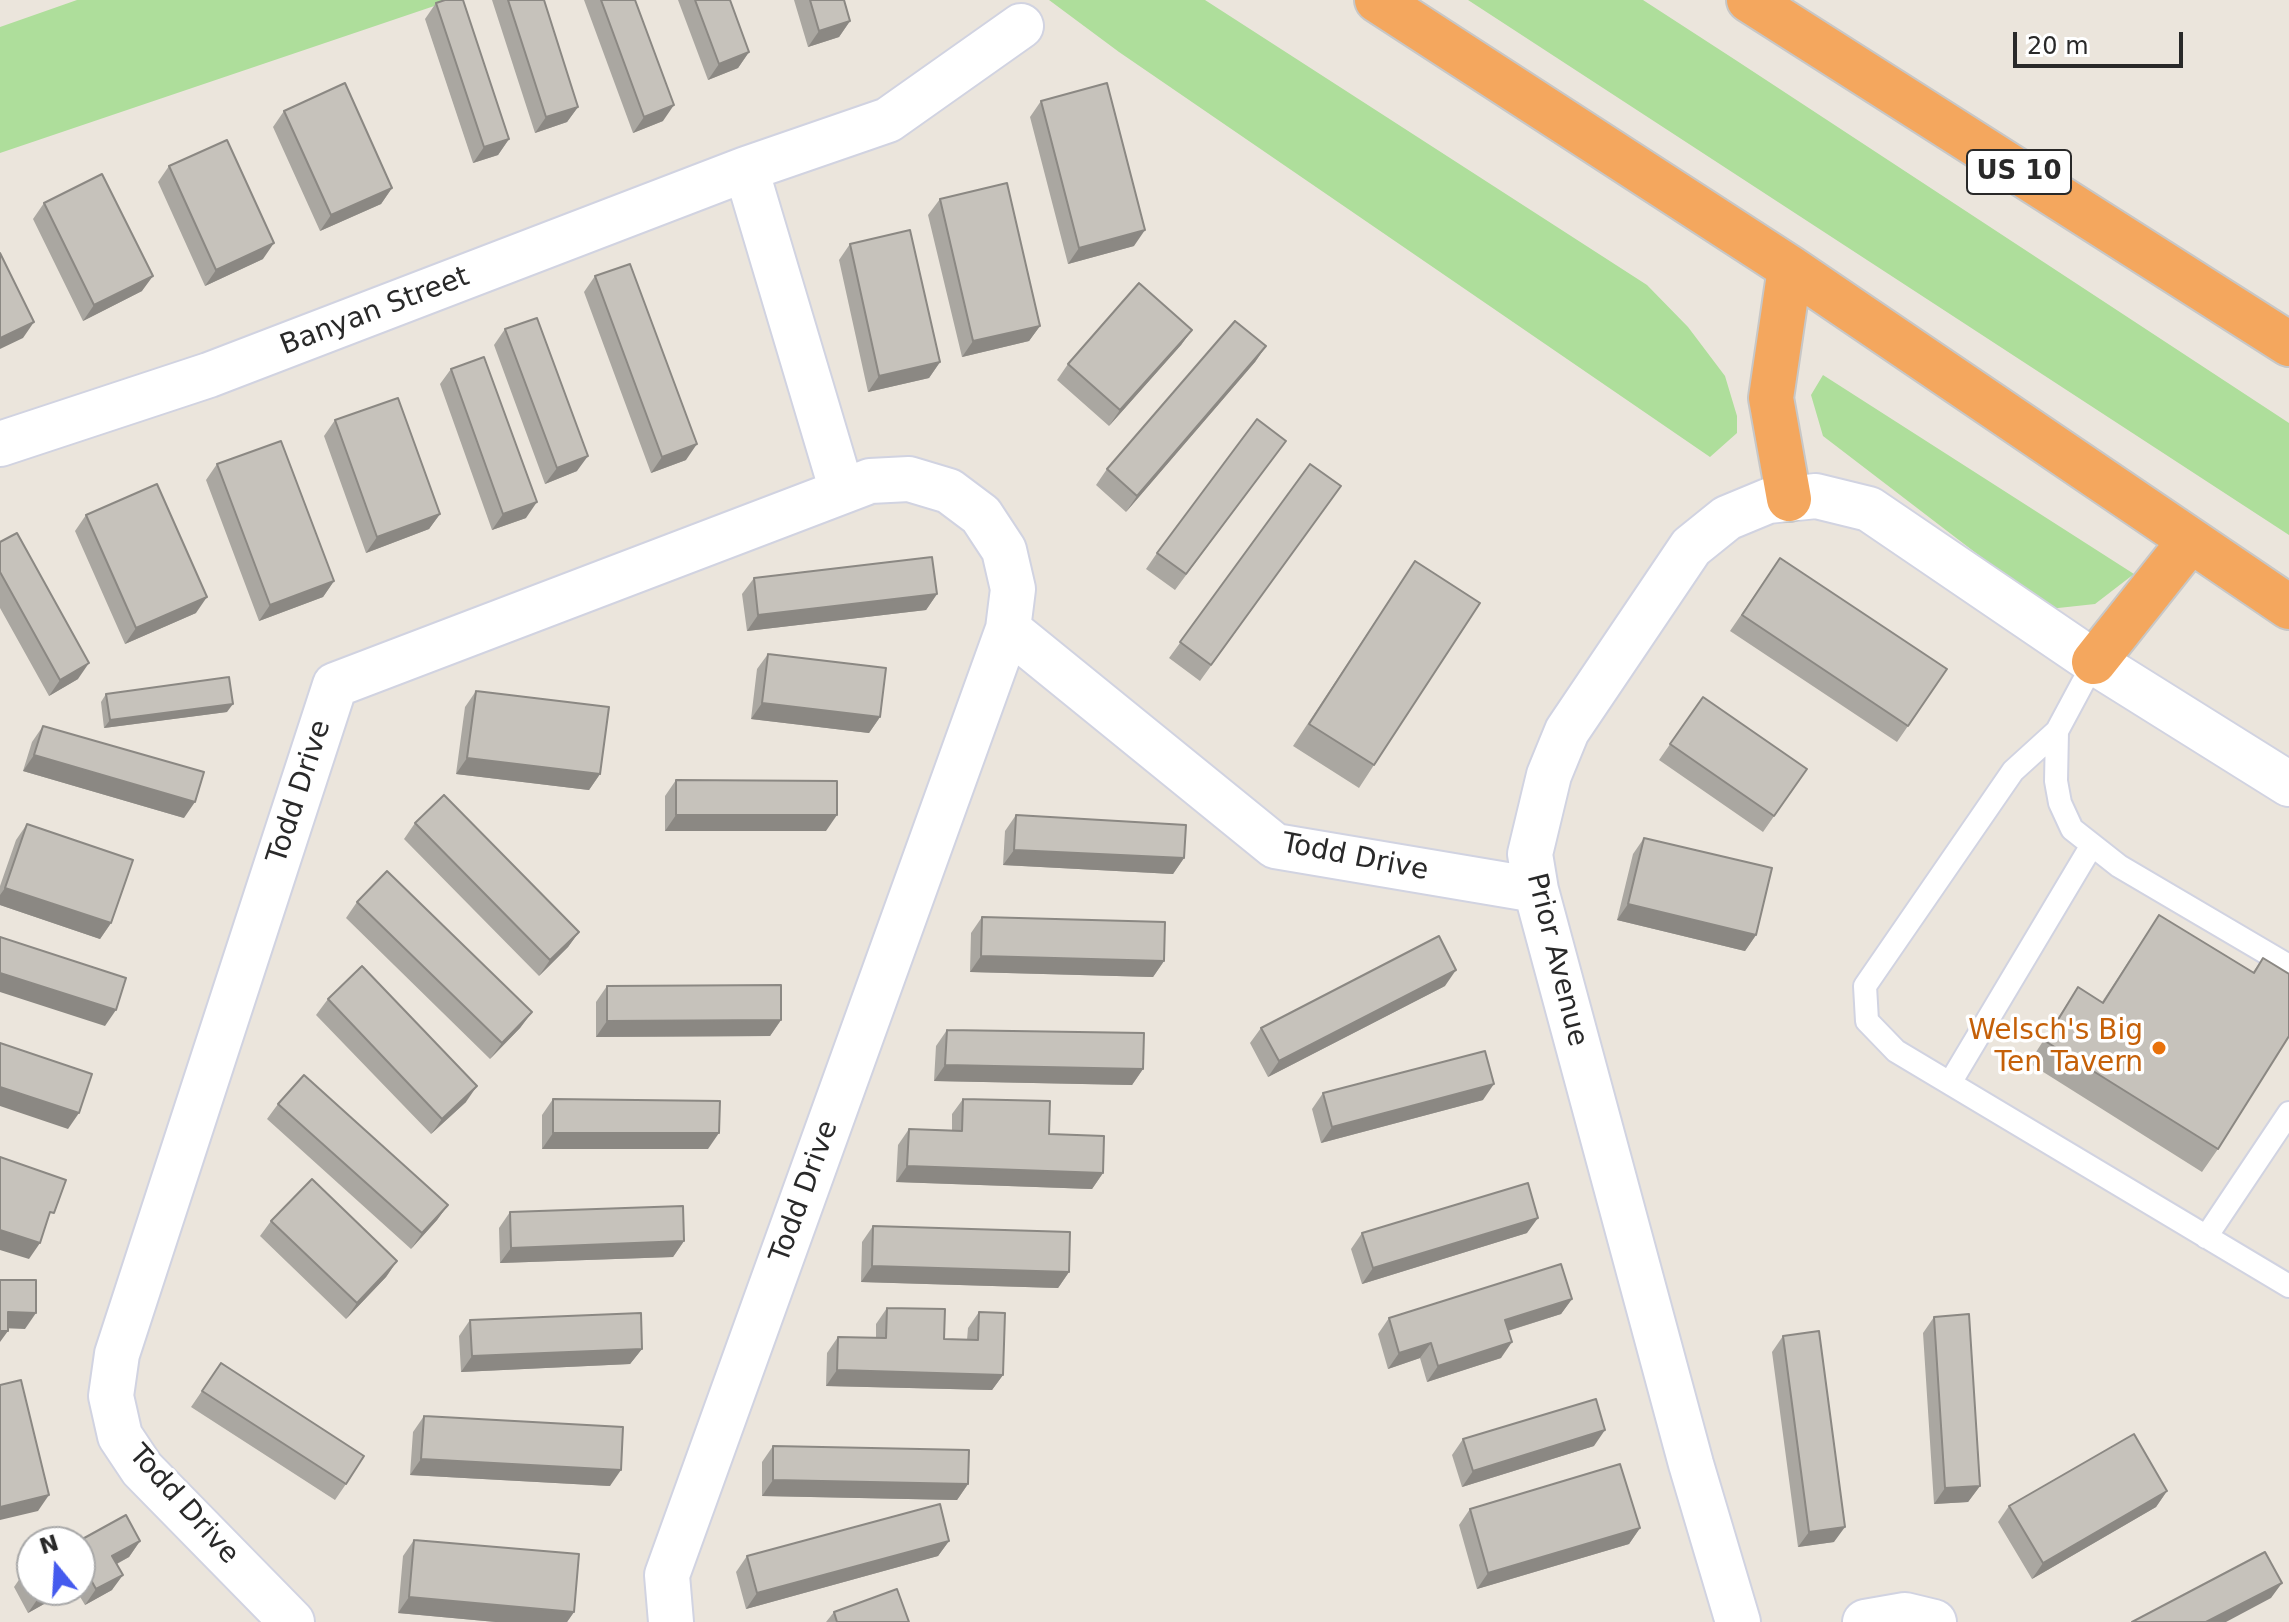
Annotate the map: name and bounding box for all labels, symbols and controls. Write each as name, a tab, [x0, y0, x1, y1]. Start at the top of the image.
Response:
scale bar	[2017, 16, 2187, 66]
text: 20 m	[2027, 32, 2089, 60]
road number: US 10	[1967, 150, 2071, 194]
street label: Banyan Street	[276, 261, 474, 363]
street label: Todd Drive	[261, 716, 339, 868]
street label: Todd Drive	[1279, 827, 1431, 889]
street label: Prior Avenue	[1518, 870, 1594, 1050]
place label: Welsch's Big Ten Tavern	[1968, 1015, 2143, 1081]
marker: Welsch's Big Ten Tavern	[2150, 1039, 2168, 1057]
street label: Todd Drive	[764, 1116, 846, 1268]
street label: Todd Drive	[121, 1439, 245, 1571]
north arrow	[16, 1526, 96, 1606]
text: N	[36, 1530, 62, 1559]

